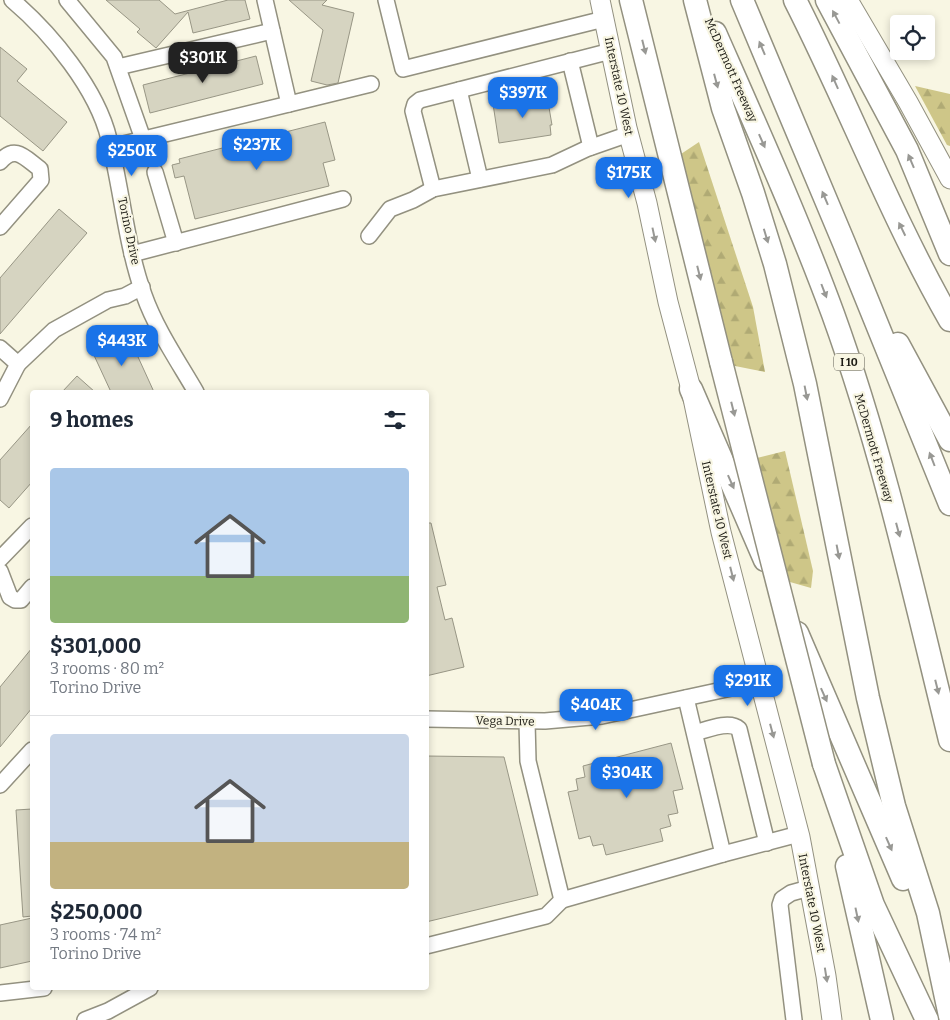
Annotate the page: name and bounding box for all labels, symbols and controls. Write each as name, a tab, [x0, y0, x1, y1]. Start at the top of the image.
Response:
one-way arrow	[832, 9, 840, 24]
map controls	[890, 15, 935, 60]
button: locate	[890, 15, 935, 60]
street label: McDermott Freeway	[702, 16, 761, 125]
street label: Interstate 10 West	[602, 35, 636, 137]
one-way arrow	[640, 40, 648, 55]
one-way arrow	[758, 41, 766, 55]
pin: $301K	[168, 42, 238, 84]
text: $301K	[179, 48, 227, 67]
one-way arrow	[713, 73, 721, 88]
one-way arrow	[830, 74, 839, 89]
pin: $397K	[488, 76, 558, 119]
text: $397K	[499, 83, 547, 102]
pin: $237K	[222, 128, 292, 171]
pin: $250K	[97, 134, 167, 177]
one-way arrow	[759, 134, 767, 148]
text: $237K	[233, 135, 281, 154]
text: $250K	[107, 141, 157, 160]
one-way arrow	[907, 153, 915, 168]
pin: $175K	[594, 156, 664, 199]
text: $175K	[606, 163, 652, 182]
one-way arrow	[821, 190, 829, 205]
street label: Torino Drive	[115, 196, 143, 266]
one-way arrow	[898, 222, 906, 236]
one-way arrow	[650, 228, 658, 243]
one-way arrow	[763, 228, 771, 243]
one-way arrow	[695, 266, 703, 281]
one-way arrow	[820, 284, 828, 299]
pin: $443K	[87, 324, 157, 367]
text: $443K	[97, 331, 147, 350]
road number: I 10	[834, 354, 864, 371]
one-way arrow	[803, 385, 811, 401]
street label: McDermott Freeway	[852, 392, 896, 505]
one-way arrow	[729, 401, 737, 416]
icon: filters	[381, 406, 409, 434]
text: 9 homes	[50, 407, 134, 433]
one-way arrow	[928, 452, 936, 466]
street label: Interstate 10 West	[699, 460, 735, 561]
one-way arrow	[728, 475, 736, 489]
icon: home	[185, 501, 275, 591]
one-way arrow	[894, 522, 902, 537]
one-way arrow	[834, 545, 842, 560]
one-way arrow	[728, 566, 736, 581]
text: $301,000	[50, 633, 141, 659]
text: 3 rooms · 80 m²	[50, 659, 164, 678]
pin: $291K	[713, 664, 783, 707]
text: $291K	[725, 671, 771, 690]
text: Torino Drive	[50, 678, 141, 697]
one-way arrow	[933, 680, 941, 695]
pin: $404K	[561, 688, 631, 731]
one-way arrow	[821, 688, 829, 702]
text: $404K	[571, 695, 621, 714]
street label: Vega Drive	[475, 713, 535, 729]
one-way arrow	[768, 724, 776, 739]
pin: $304K	[592, 756, 662, 799]
text: $304K	[602, 763, 652, 782]
icon: home	[185, 766, 275, 856]
one-way arrow	[885, 837, 893, 851]
street label: Interstate 10 West	[796, 852, 829, 954]
text: $250,000	[50, 899, 143, 925]
one-way arrow	[854, 907, 862, 923]
text: 3 rooms · 74 m²	[50, 925, 161, 944]
text: Torino Drive	[50, 944, 141, 963]
one-way arrow	[822, 968, 830, 984]

